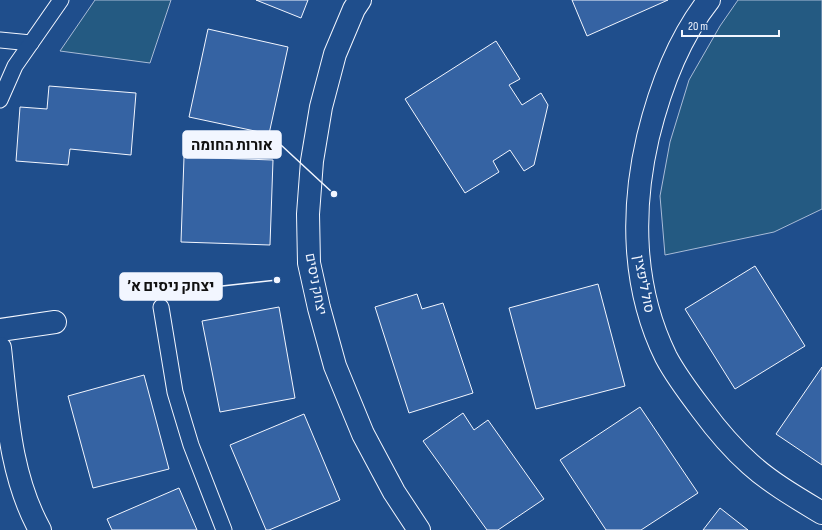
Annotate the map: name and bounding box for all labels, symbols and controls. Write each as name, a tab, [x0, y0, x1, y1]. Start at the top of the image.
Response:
scale bar	[682, 12, 779, 38]
text: 20 m	[688, 19, 708, 34]
callout: אורות החומה	[183, 131, 281, 158]
text: אורות החומה	[191, 136, 273, 155]
street label: יצחק ניסים	[302, 252, 330, 316]
street label: סול ליפצין	[630, 254, 658, 314]
callout: יצחק ניסים א׳	[120, 273, 222, 300]
text: יצחק ניסים א׳	[128, 277, 214, 296]

